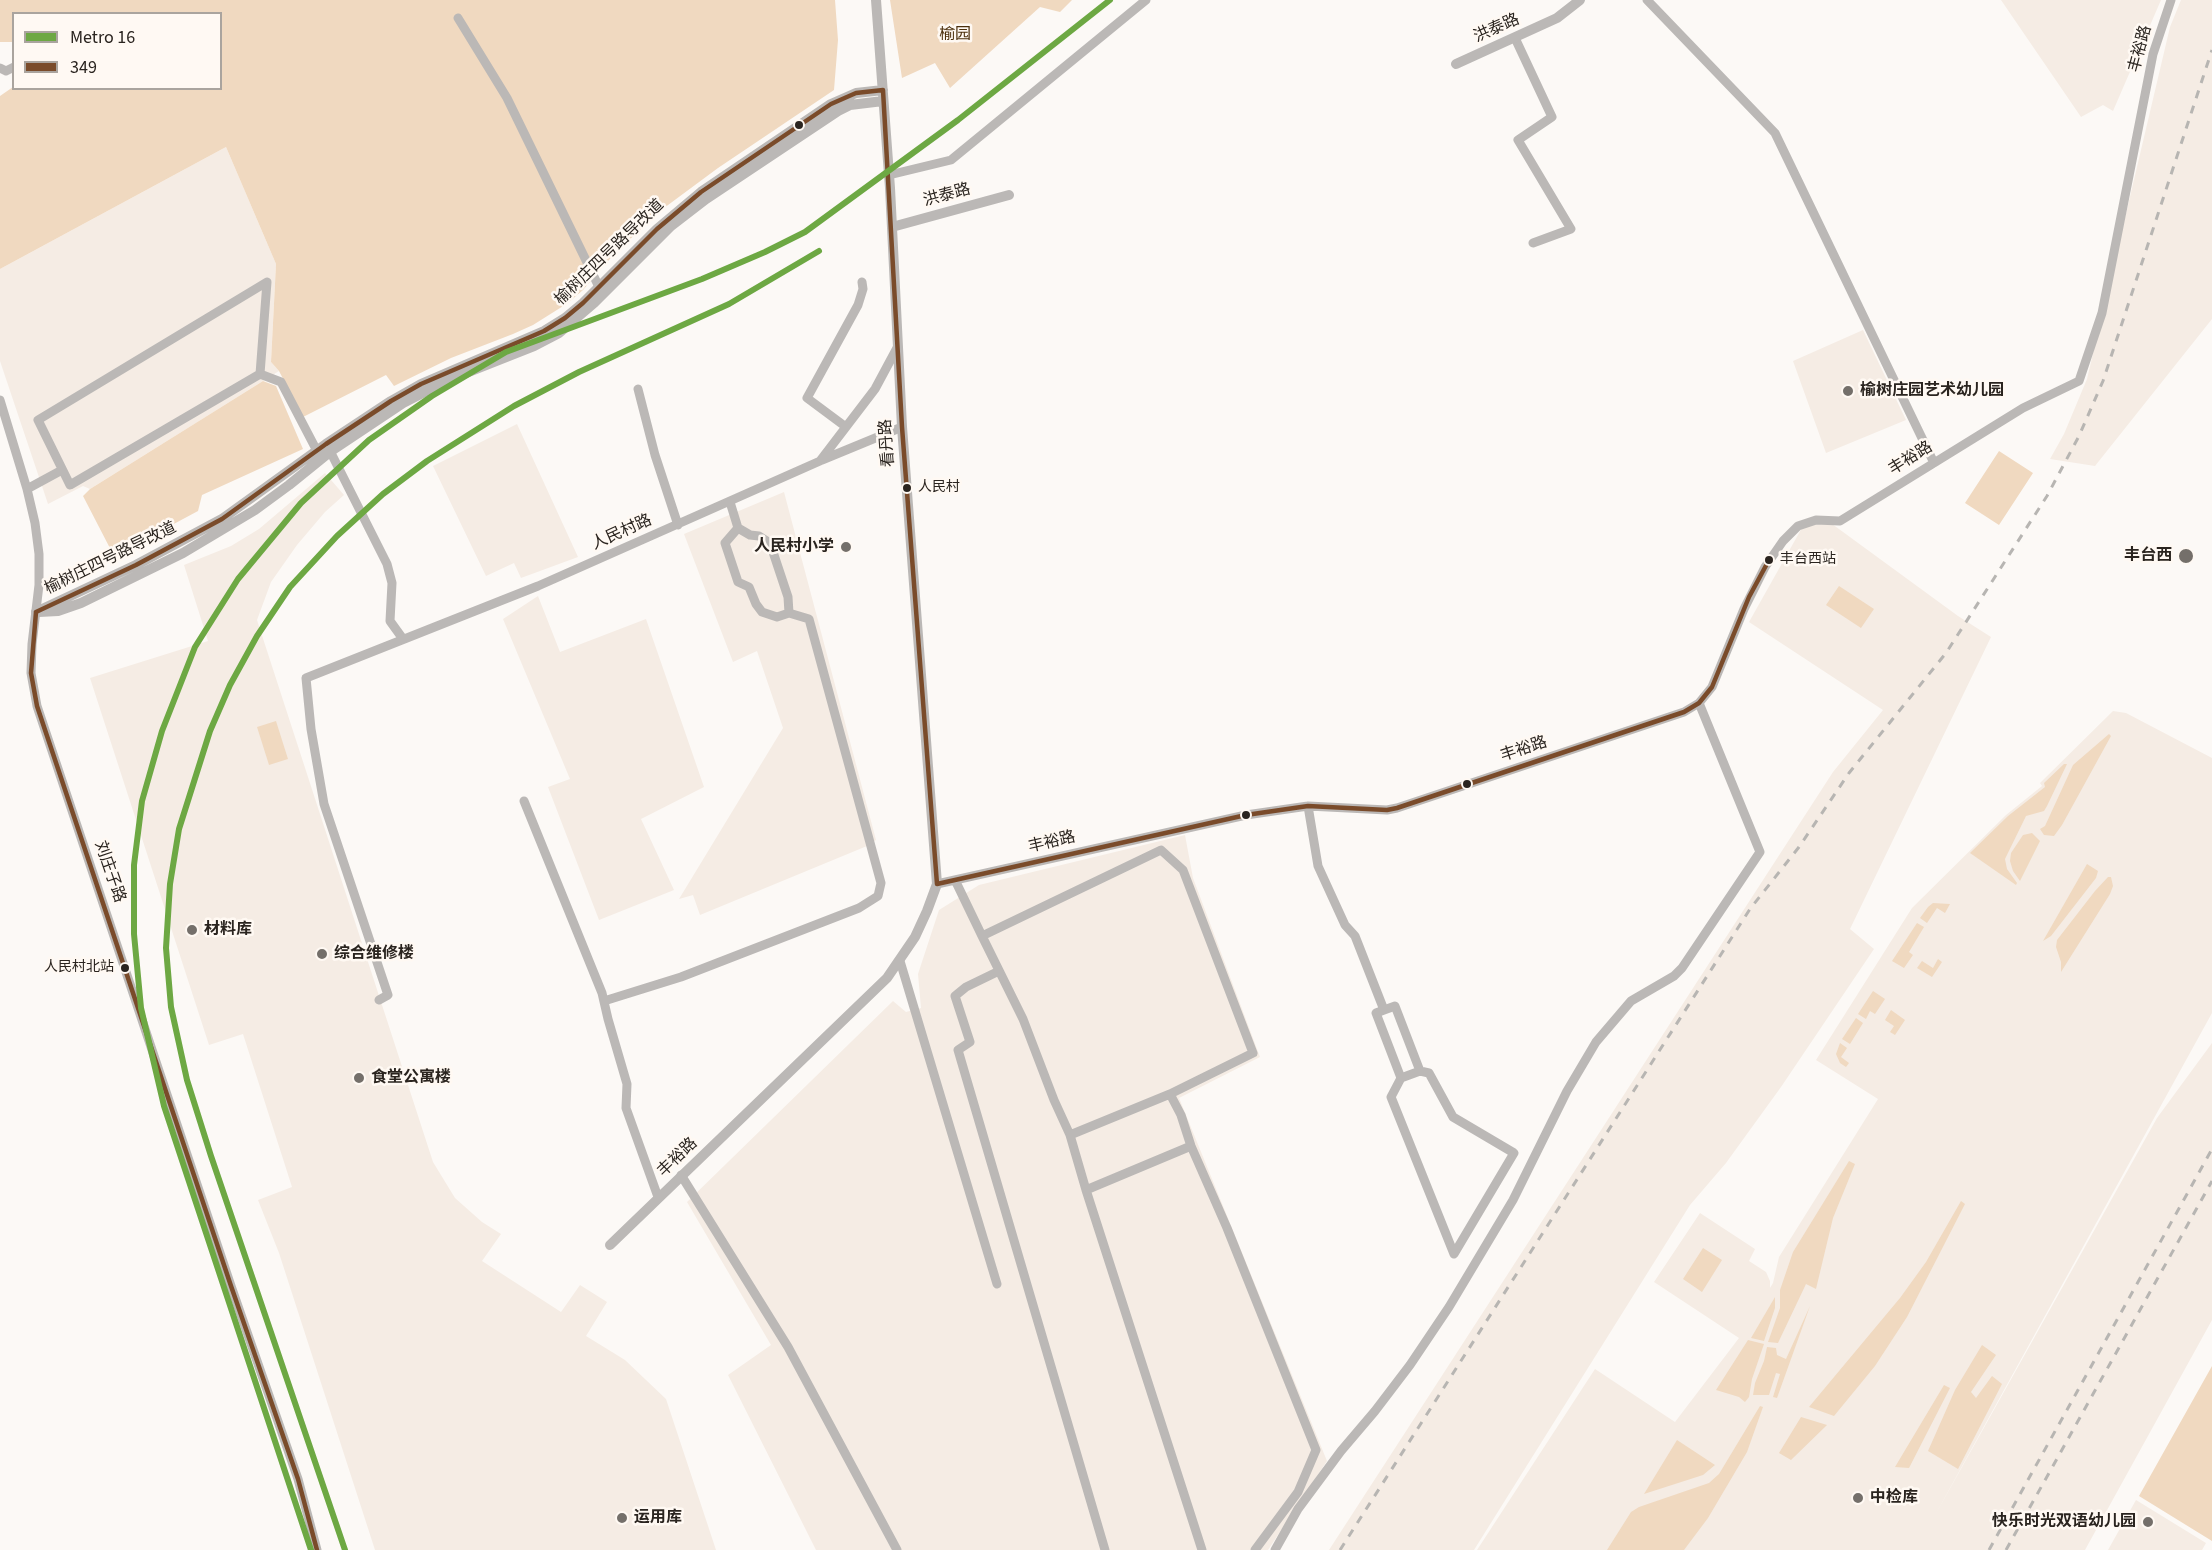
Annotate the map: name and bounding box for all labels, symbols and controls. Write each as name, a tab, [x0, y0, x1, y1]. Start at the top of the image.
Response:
street label: 洪泰路	[1471, 10, 1523, 48]
legend	[12, 12, 222, 90]
street label: 丰裕路	[2126, 23, 2156, 75]
text: Metro 16	[70, 25, 135, 50]
park label: 榆园	[939, 25, 971, 45]
text: 349	[70, 55, 97, 80]
unlabelled marker	[793, 119, 805, 131]
street label: 洪泰路	[921, 181, 973, 211]
street label: 榆树庄四号路导改道	[552, 196, 668, 310]
place label: 榆树庄园艺术幼儿园	[1860, 381, 2004, 401]
marker: 榆树庄园艺术幼儿园	[1841, 384, 1855, 398]
street label: 看丹路	[877, 418, 899, 468]
street label: 丰裕路	[1886, 438, 1936, 480]
place label: 人民村	[918, 480, 960, 496]
marker: 人民村	[901, 482, 913, 494]
street label: 人民村路	[589, 511, 655, 555]
street label: 榆树庄四号路导改道	[42, 519, 180, 599]
place label: 人民村小学	[754, 537, 834, 557]
marker: 人民村小学	[839, 540, 853, 554]
place label: 丰台西	[2124, 546, 2172, 566]
marker: 丰台西	[2177, 547, 2195, 565]
place label: 丰台西站	[1780, 552, 1836, 568]
marker: 丰台西站	[1763, 554, 1775, 566]
street label: 丰裕路	[1498, 733, 1550, 767]
unlabelled marker	[1461, 778, 1473, 790]
unlabelled marker	[1240, 809, 1252, 821]
street label: 丰裕路	[1026, 828, 1078, 858]
street label: 刘庄子路	[90, 839, 128, 905]
place label: 材料库	[204, 920, 252, 940]
marker: 材料库	[185, 923, 199, 937]
place label: 综合维修楼	[334, 944, 414, 964]
marker: 综合维修楼	[315, 947, 329, 961]
place label: 人民村北站	[44, 960, 114, 976]
marker: 人民村北站	[119, 962, 131, 974]
place label: 食堂公寓楼	[371, 1068, 451, 1088]
marker: 食堂公寓楼	[352, 1071, 366, 1085]
street label: 丰裕路	[654, 1134, 702, 1182]
place label: 中检库	[1870, 1488, 1918, 1508]
marker: 中检库	[1851, 1491, 1865, 1505]
place label: 运用库	[634, 1508, 682, 1528]
marker: 运用库	[615, 1511, 629, 1525]
place label: 快乐时光双语幼儿园	[1992, 1512, 2136, 1532]
marker: 快乐时光双语幼儿园	[2141, 1515, 2155, 1529]

